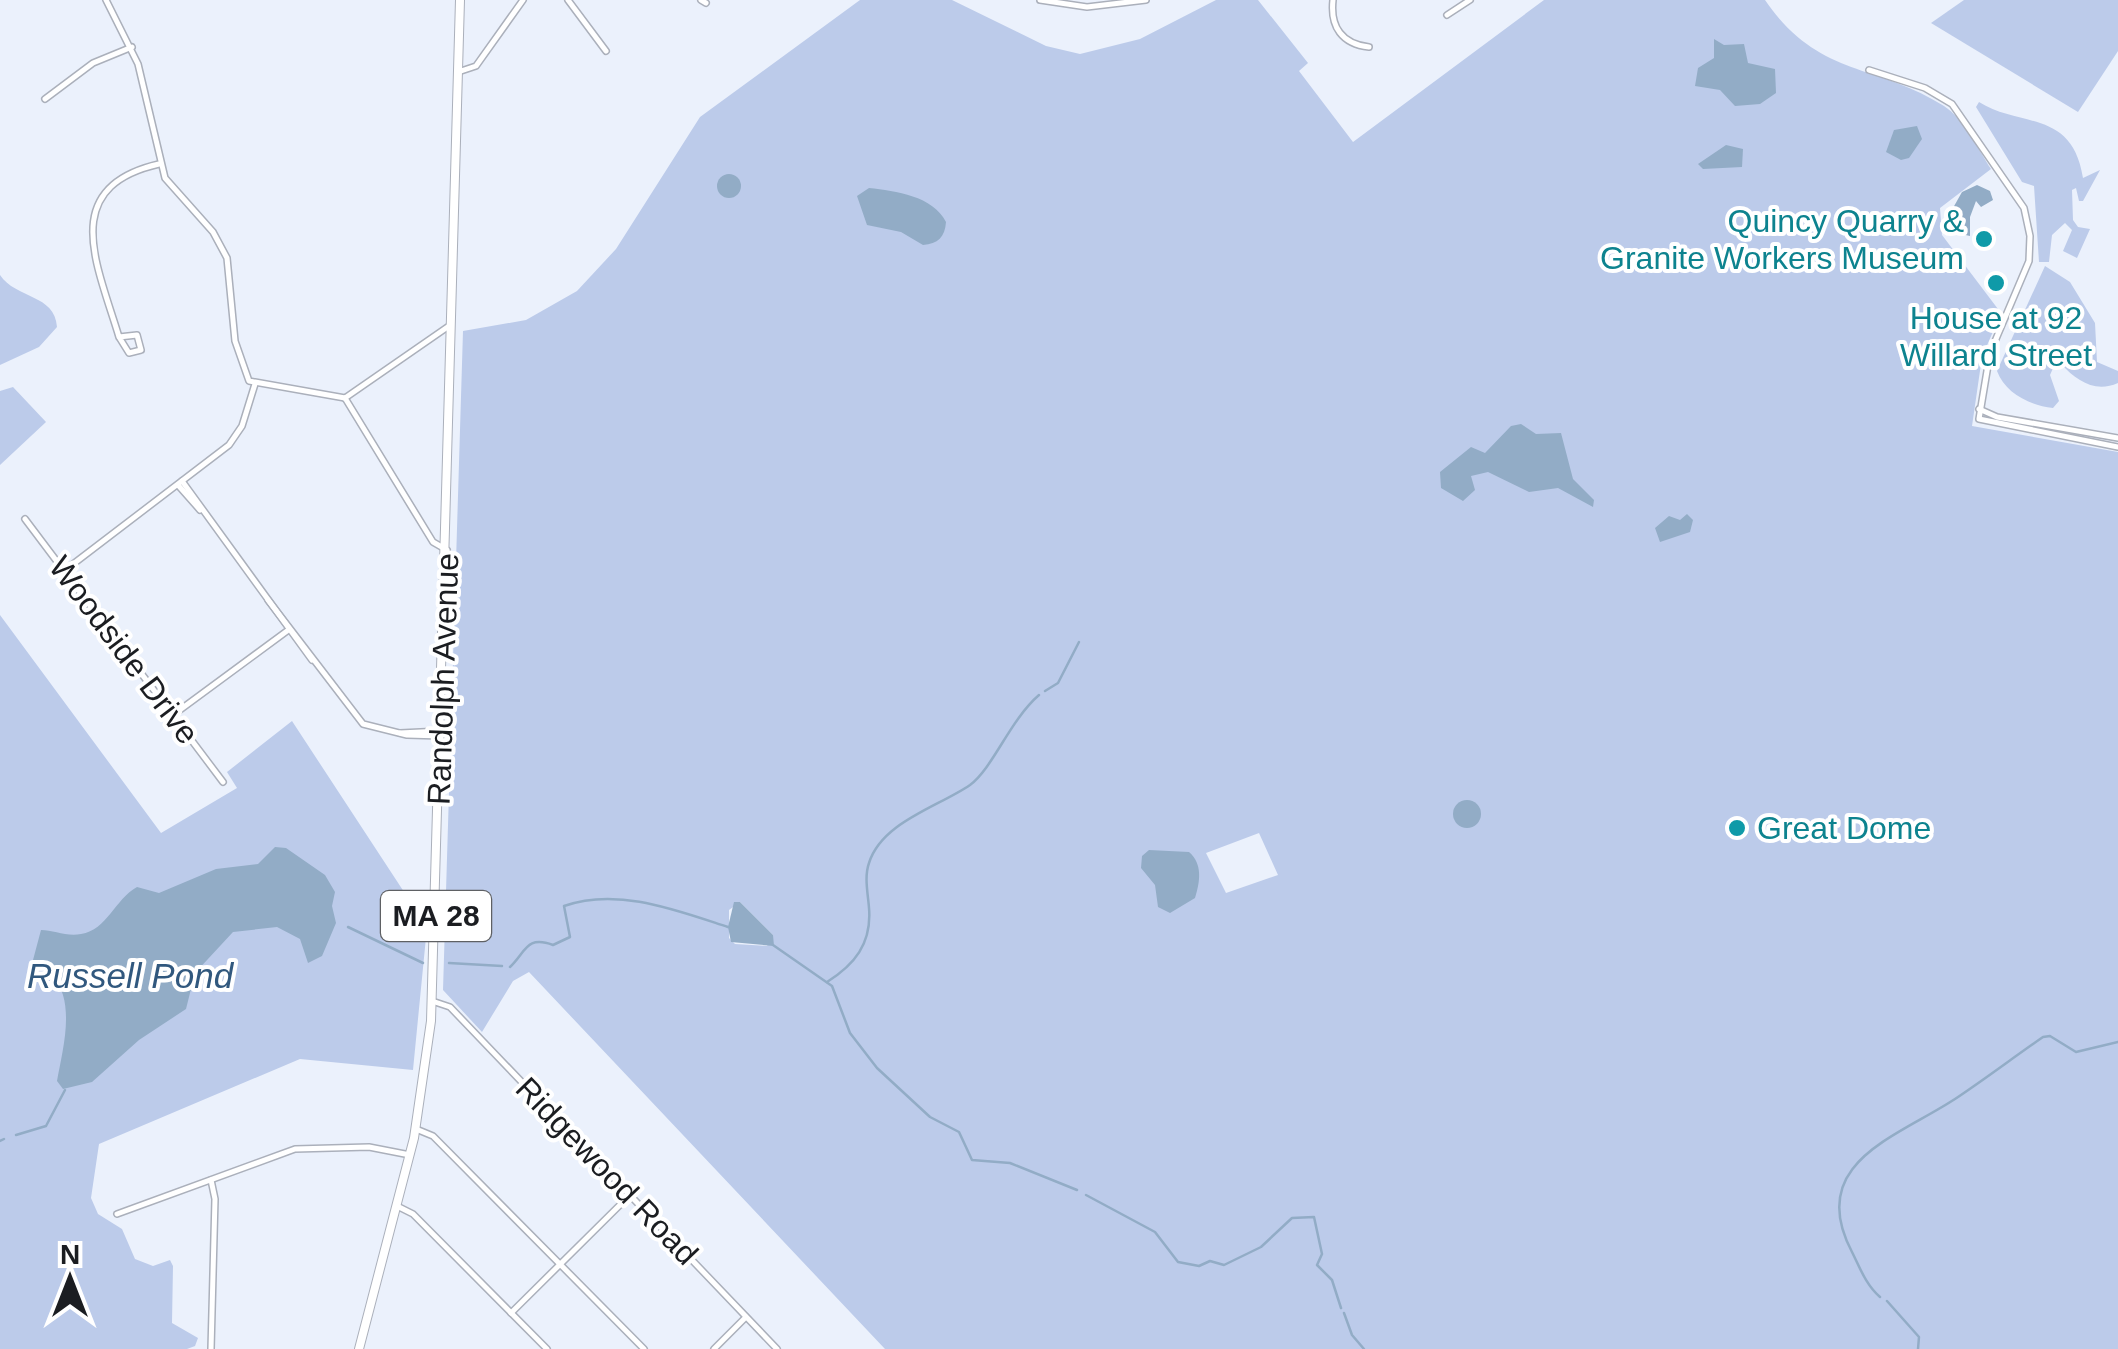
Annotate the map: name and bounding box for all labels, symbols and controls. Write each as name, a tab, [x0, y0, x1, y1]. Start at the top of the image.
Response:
place label: Quincy Quarry & Granite Workers Museum	[1600, 203, 1964, 276]
marker: Quincy Quarry & Granite Workers Museum	[1973, 228, 1995, 250]
marker: House at 92 Willard Street	[1985, 272, 2007, 294]
place label: House at 92 Willard Street	[1900, 300, 2092, 373]
street label: Woodside Drive	[42, 549, 206, 751]
street label: Randolph Avenue	[421, 552, 465, 806]
place label: Great Dome	[1757, 810, 1931, 846]
marker: Great Dome	[1726, 817, 1748, 839]
road number: MA 28	[381, 891, 491, 941]
water label: Russell Pond	[27, 956, 235, 995]
street label: Ridgewood Road	[509, 1070, 705, 1272]
north arrow	[20, 1229, 120, 1329]
text: N	[60, 1239, 80, 1270]

